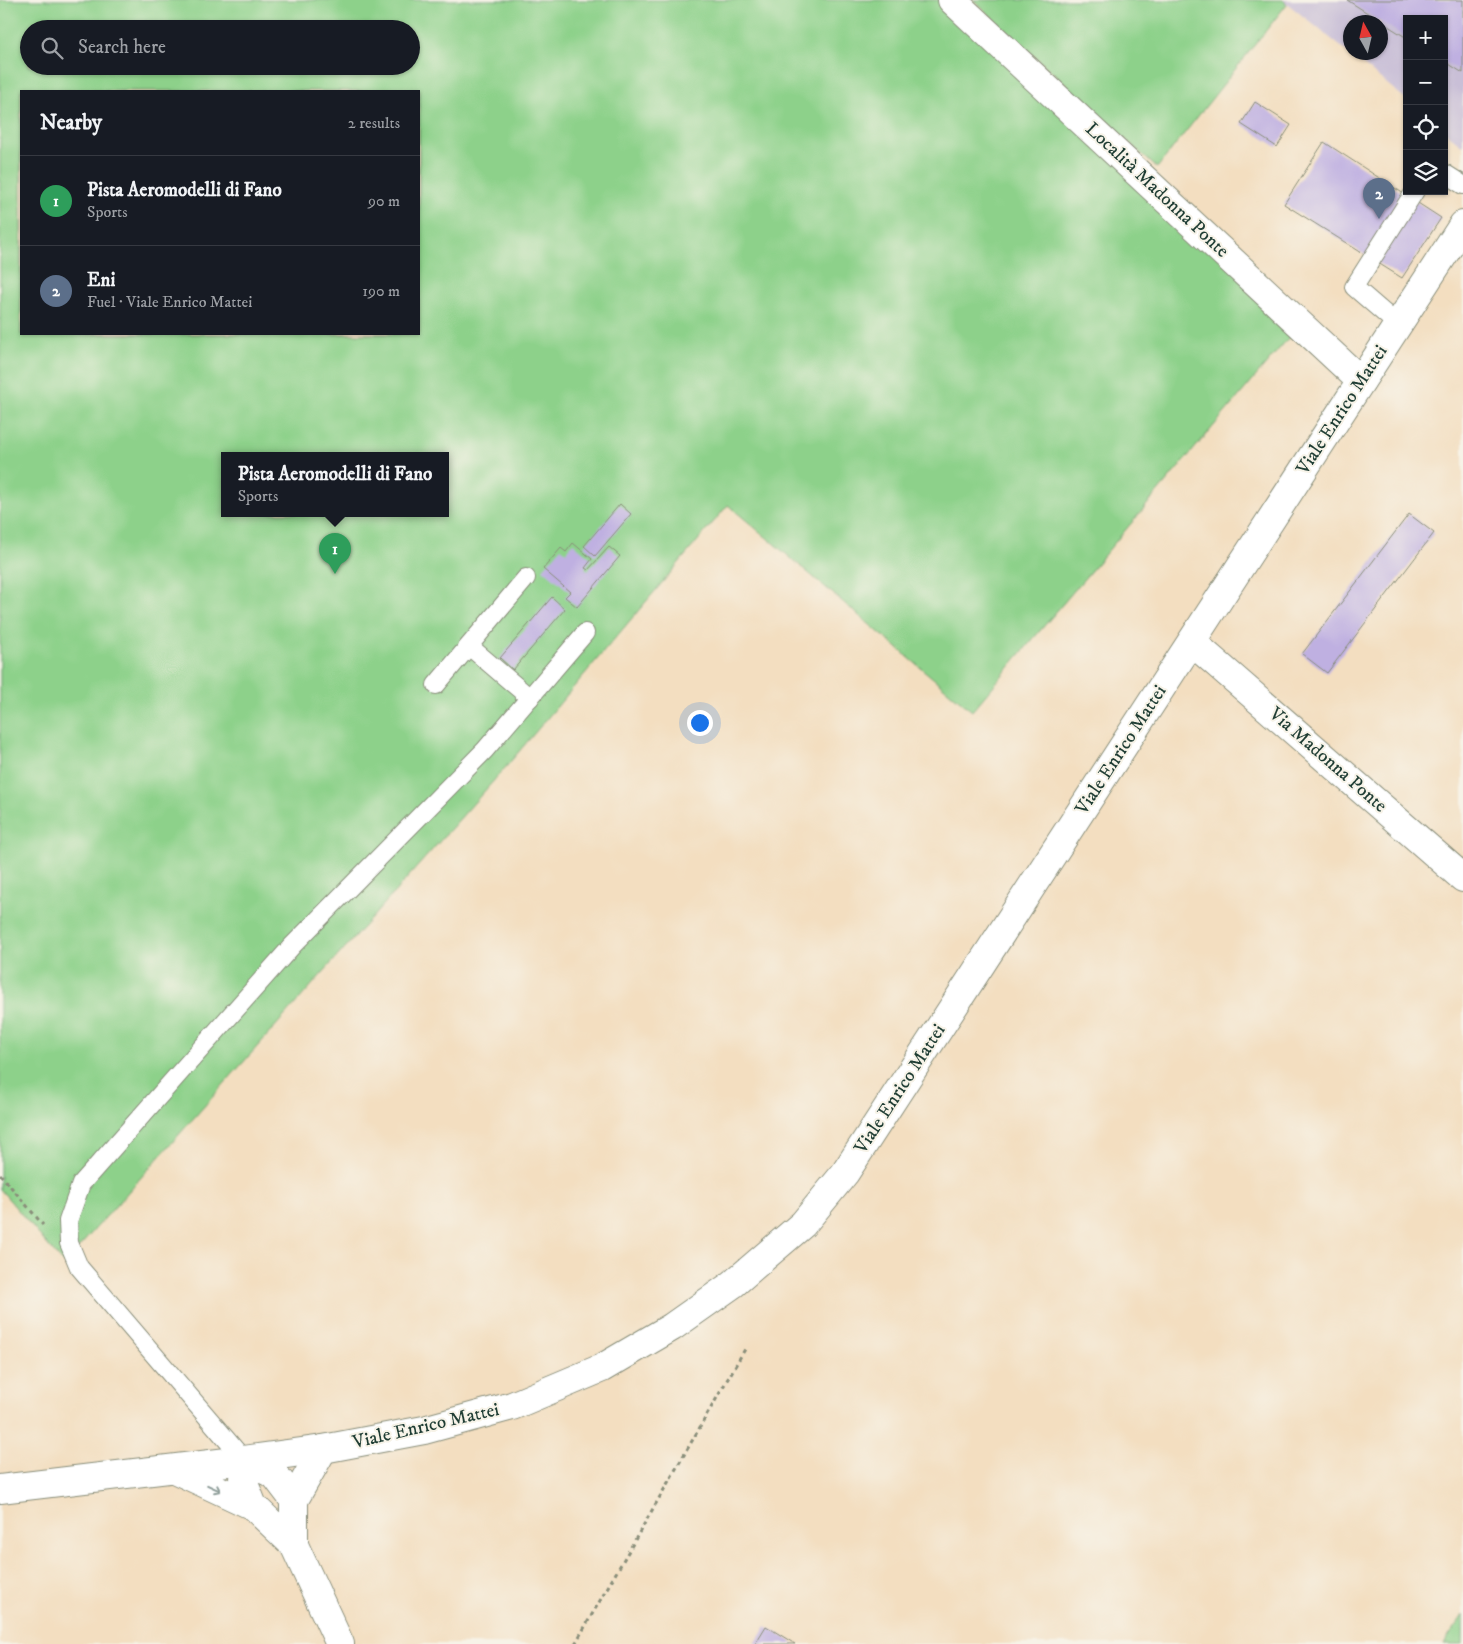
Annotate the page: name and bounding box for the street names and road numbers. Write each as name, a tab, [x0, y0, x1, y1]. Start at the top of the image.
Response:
street label: Località Madonna Ponte	[1080, 118, 1234, 263]
street label: Viale Enrico Mattei	[1291, 341, 1392, 480]
street label: Viale Enrico Mattei	[1070, 681, 1171, 820]
street label: Via Madonna Ponte	[1264, 702, 1392, 818]
street label: Viale Enrico Mattei	[849, 1020, 950, 1159]
street label: Viale Enrico Mattei	[350, 1398, 502, 1454]

